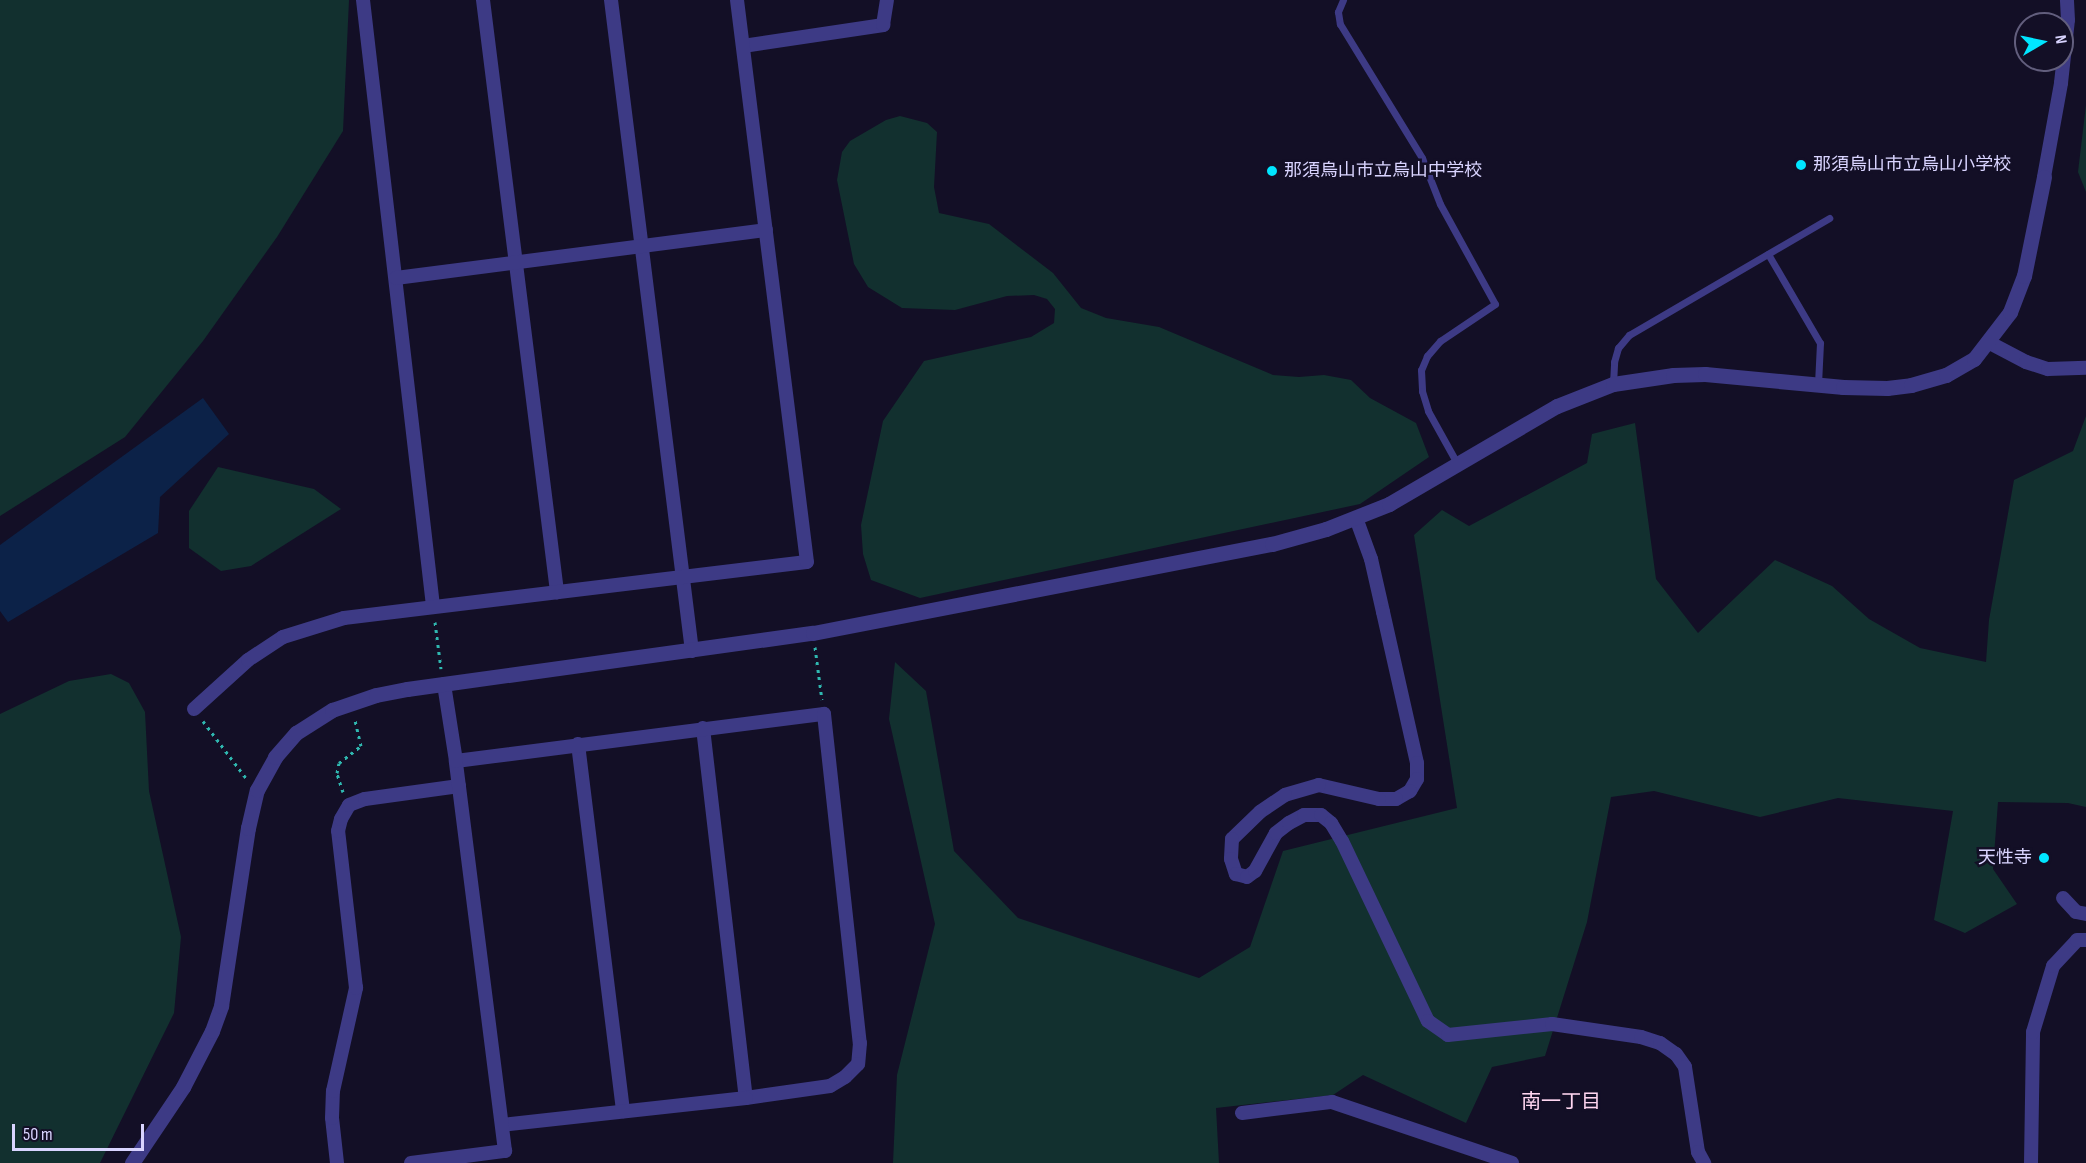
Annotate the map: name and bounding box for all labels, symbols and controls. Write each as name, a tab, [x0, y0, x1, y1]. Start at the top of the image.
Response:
north arrow	[2014, 12, 2074, 72]
text: N	[2050, 34, 2070, 45]
place label: 那須烏山市立烏山小学校	[1813, 154, 2011, 176]
marker: 那須烏山市立烏山小学校	[1794, 158, 1808, 172]
place label: 那須烏山市立烏山中学校	[1284, 160, 1482, 182]
marker: 那須烏山市立烏山中学校	[1265, 164, 1279, 178]
place label: 天性寺	[1978, 847, 2032, 869]
marker: 天性寺	[2037, 851, 2051, 865]
district label: 南一丁目	[1521, 1090, 1601, 1114]
scale bar	[15, 1112, 147, 1150]
text: 50 m	[23, 1124, 53, 1145]

